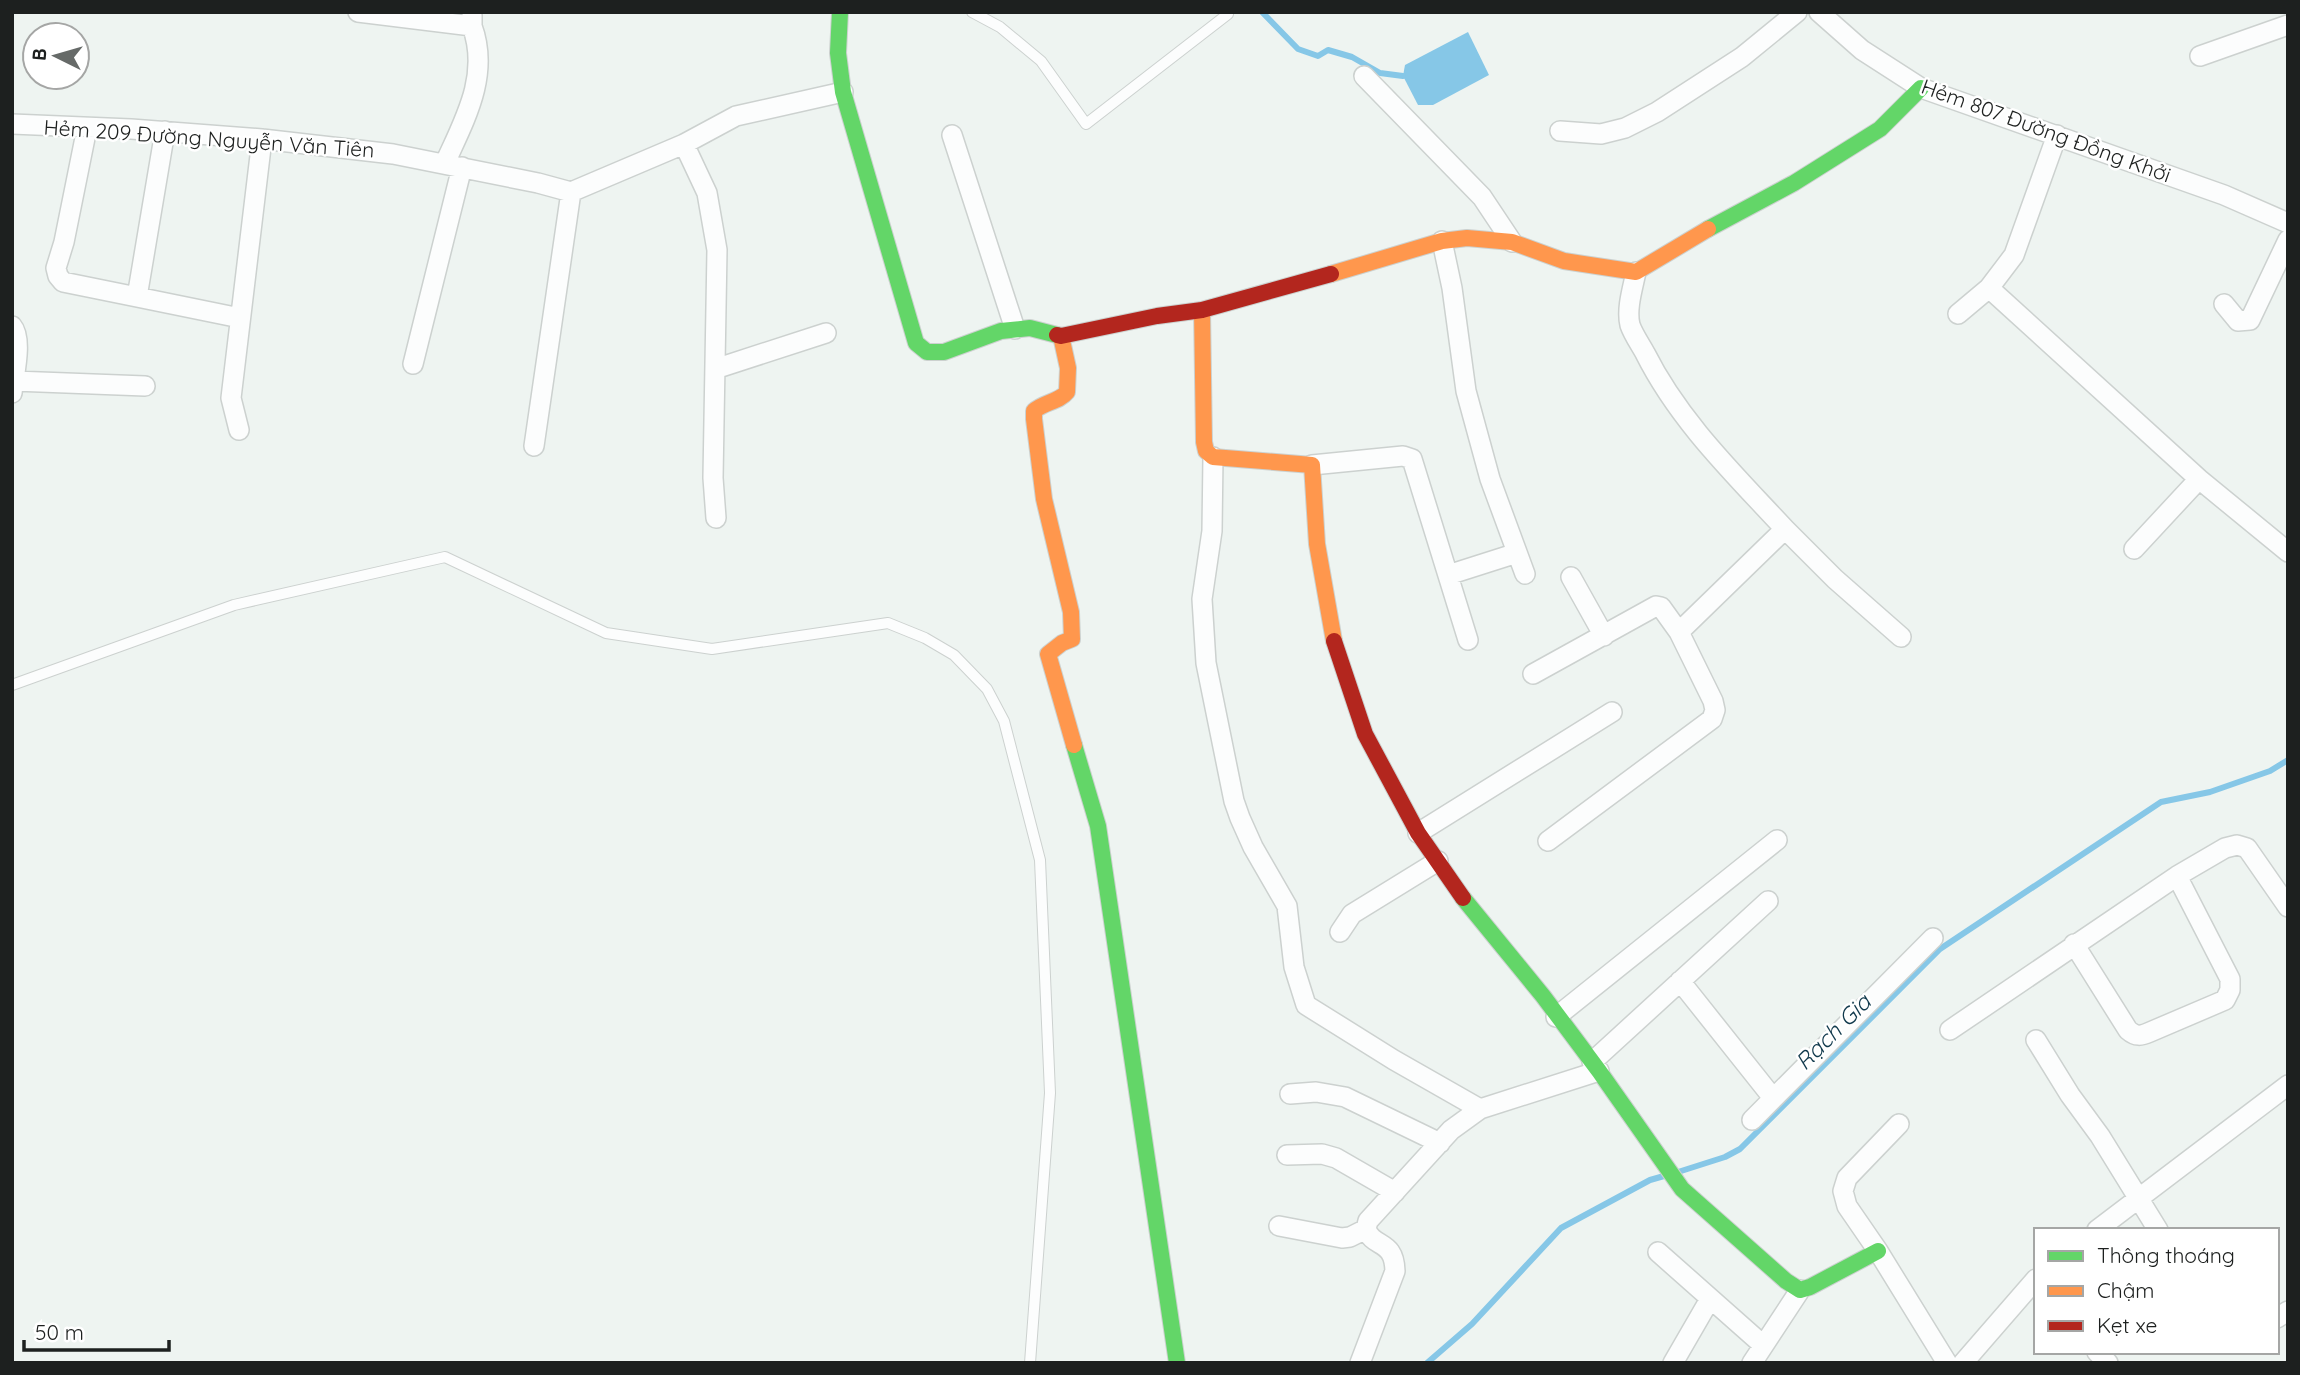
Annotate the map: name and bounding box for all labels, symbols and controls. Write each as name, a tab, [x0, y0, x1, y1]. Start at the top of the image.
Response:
north arrow	[21, 21, 91, 91]
text: B	[27, 47, 52, 62]
street label: Hẻm 807 Đường Đồng Khởi	[1918, 73, 2175, 187]
street label: Hẻm 209 Đường Nguyễn Văn Tiên	[43, 113, 375, 163]
water label: Rạch Gia	[1789, 987, 1877, 1076]
legend	[2034, 1228, 2279, 1354]
text: Thông thoáng	[2097, 1242, 2235, 1268]
text: Chậm	[2097, 1277, 2155, 1303]
scale bar	[24, 1308, 170, 1352]
text: Kẹt xe	[2097, 1312, 2157, 1338]
text: 50 m	[35, 1319, 84, 1345]

